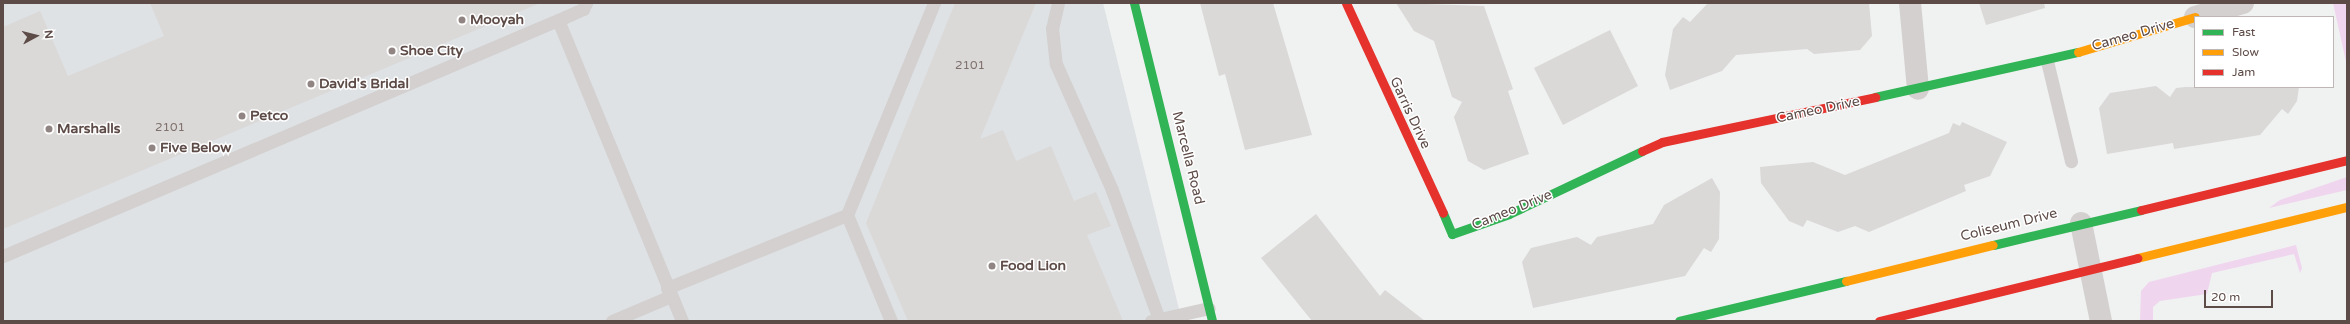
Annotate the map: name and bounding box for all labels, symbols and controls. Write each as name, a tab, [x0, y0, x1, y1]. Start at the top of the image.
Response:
place label: Mooyah	[470, 12, 524, 28]
marker: Mooyah	[457, 15, 467, 25]
street label: Cameo Drive	[2090, 15, 2176, 55]
north arrow	[16, 16, 56, 56]
legend	[2194, 16, 2334, 88]
text: Fast	[2232, 25, 2255, 39]
text: N	[41, 29, 55, 40]
place label: Shoe City	[400, 43, 463, 59]
text: Slow	[2232, 45, 2259, 59]
marker: Shoe City	[387, 46, 397, 56]
house number: 2101	[955, 59, 985, 73]
text: Jam	[2232, 65, 2255, 79]
street label: Garris Drive	[1386, 74, 1434, 152]
place label: David's Bridal	[319, 76, 409, 92]
marker: David's Bridal	[306, 79, 316, 89]
street label: Cameo Drive	[1775, 93, 1861, 127]
place label: Petco	[250, 108, 288, 124]
street label: Marcella Road	[1168, 110, 1208, 206]
marker: Petco	[237, 111, 247, 121]
place label: Marshalls	[57, 121, 121, 137]
house number: 2101	[155, 121, 185, 135]
marker: Marshalls	[44, 124, 54, 134]
place label: Five Below	[160, 140, 231, 156]
marker: Five Below	[147, 143, 157, 153]
street label: Cameo Drive	[1469, 186, 1555, 234]
street label: Coliseum Drive	[1959, 205, 2059, 245]
place label: Food Lion	[1000, 258, 1066, 274]
marker: Food Lion	[987, 261, 997, 271]
scale bar	[2206, 282, 2275, 308]
text: 20 m	[2211, 290, 2240, 304]

